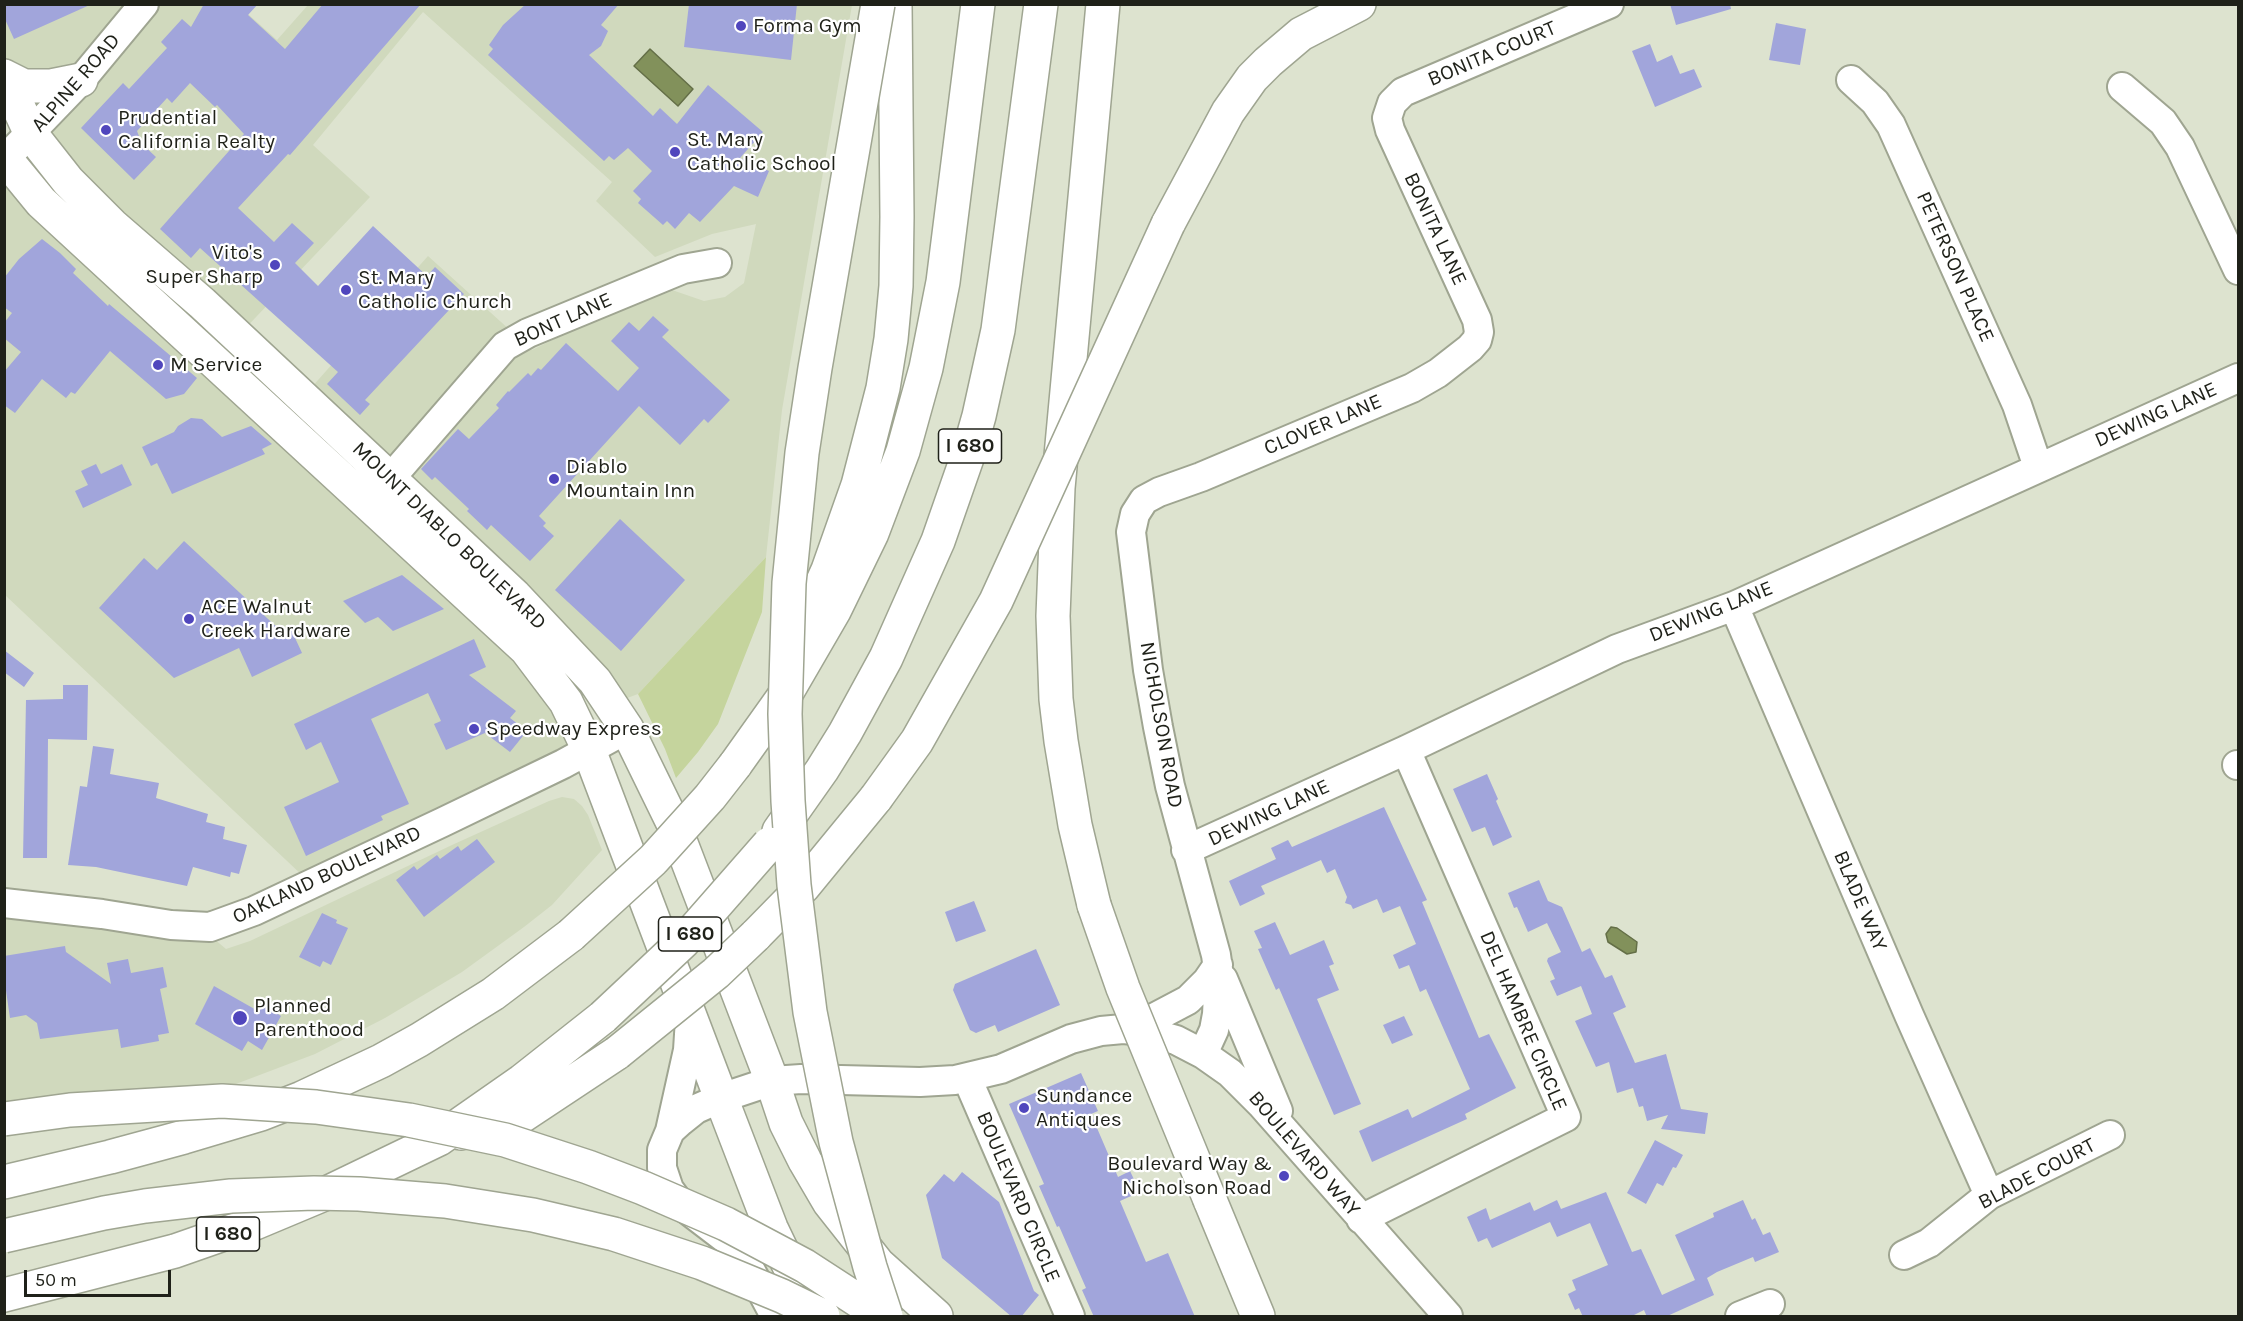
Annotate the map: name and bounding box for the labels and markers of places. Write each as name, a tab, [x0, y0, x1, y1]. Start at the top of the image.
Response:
place label: Forma Gym	[753, 13, 862, 39]
marker: Forma Gym	[734, 19, 748, 33]
place label: Prudential California Realty	[118, 105, 275, 155]
marker: Prudential California Realty	[99, 123, 113, 137]
place label: St. Mary Catholic School	[687, 127, 836, 177]
marker: St. Mary Catholic School	[668, 145, 682, 159]
place label: Vito's Super Sharp	[145, 240, 263, 290]
marker: Vito's Super Sharp	[268, 258, 282, 272]
place label: St. Mary Catholic Church	[358, 265, 512, 315]
marker: St. Mary Catholic Church	[339, 283, 353, 297]
place label: M Service	[170, 352, 262, 378]
marker: M Service	[151, 358, 165, 372]
place label: Diablo Mountain Inn	[566, 454, 695, 504]
marker: Diablo Mountain Inn	[547, 472, 561, 486]
place label: ACE Walnut Creek Hardware	[201, 594, 351, 644]
marker: ACE Walnut Creek Hardware	[182, 612, 196, 626]
place label: Speedway Express	[486, 716, 662, 742]
marker: Speedway Express	[467, 722, 481, 736]
place label: Planned Parenthood	[254, 993, 364, 1043]
marker: Planned Parenthood	[231, 1009, 249, 1027]
place label: Sundance Antiques	[1036, 1083, 1132, 1133]
marker: Sundance Antiques	[1017, 1101, 1031, 1115]
place label: Boulevard Way & Nicholson Road	[1107, 1151, 1272, 1201]
marker: Boulevard Way & Nicholson Road	[1277, 1169, 1291, 1183]

